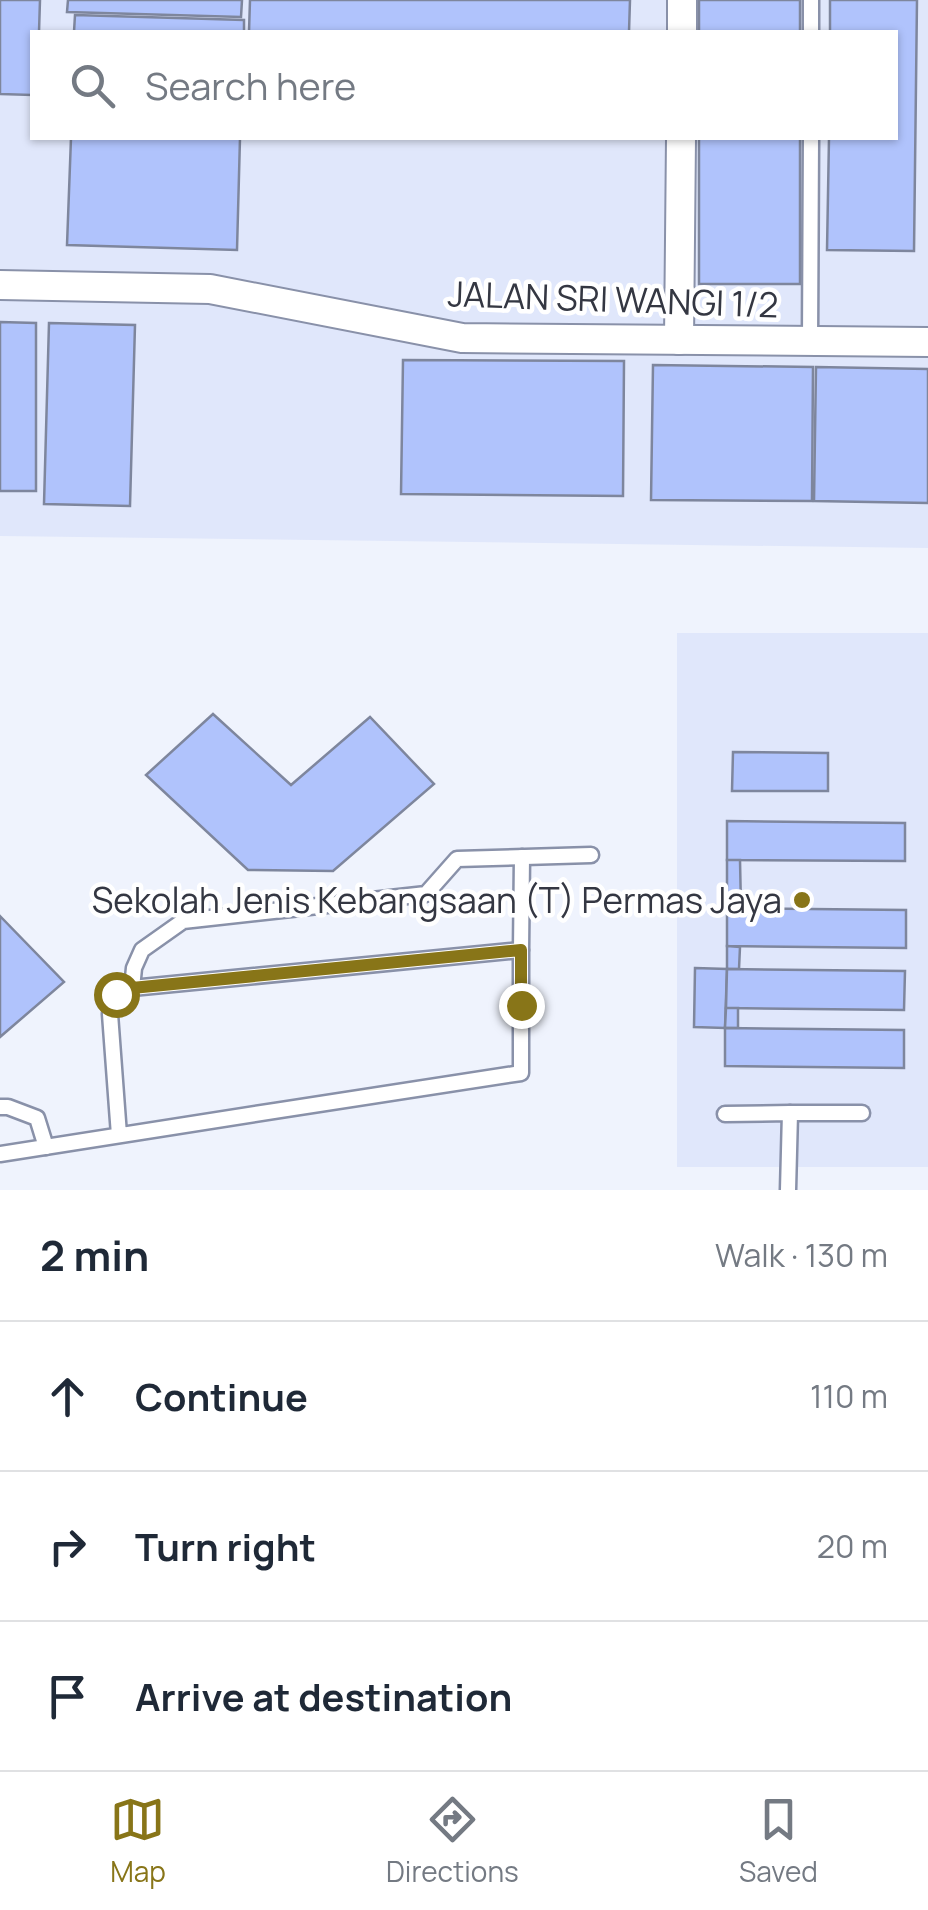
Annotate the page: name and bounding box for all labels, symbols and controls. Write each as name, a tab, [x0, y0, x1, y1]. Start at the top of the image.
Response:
search box	[30, 30, 898, 140]
icon: search	[65, 58, 120, 113]
text: Search here	[145, 59, 356, 111]
street label: JALAN SRI WANGI 1/2	[447, 269, 779, 329]
place label: Sekolah Jenis Kebangsaan (T) Permas Jaya	[92, 876, 782, 924]
marker: Sekolah Jenis Kebangsaan (T) Permas Jaya	[791, 889, 813, 911]
route start	[94, 972, 140, 1018]
route end	[499, 983, 545, 1029]
text: 2 min	[40, 1226, 149, 1284]
text: Walk · 130 m	[715, 1233, 888, 1277]
icon: ahead	[40, 1369, 95, 1424]
text: Continue	[135, 1370, 308, 1422]
text: 110 m	[810, 1374, 888, 1418]
icon: right	[40, 1519, 95, 1574]
text: Turn right	[135, 1520, 316, 1572]
text: 20 m	[817, 1524, 888, 1568]
icon: arrive	[40, 1669, 95, 1724]
text: Arrive at destination	[135, 1670, 512, 1722]
tab: Map	[110, 1792, 166, 1890]
tab: Directions	[386, 1792, 519, 1890]
tab: Saved	[739, 1792, 818, 1890]

